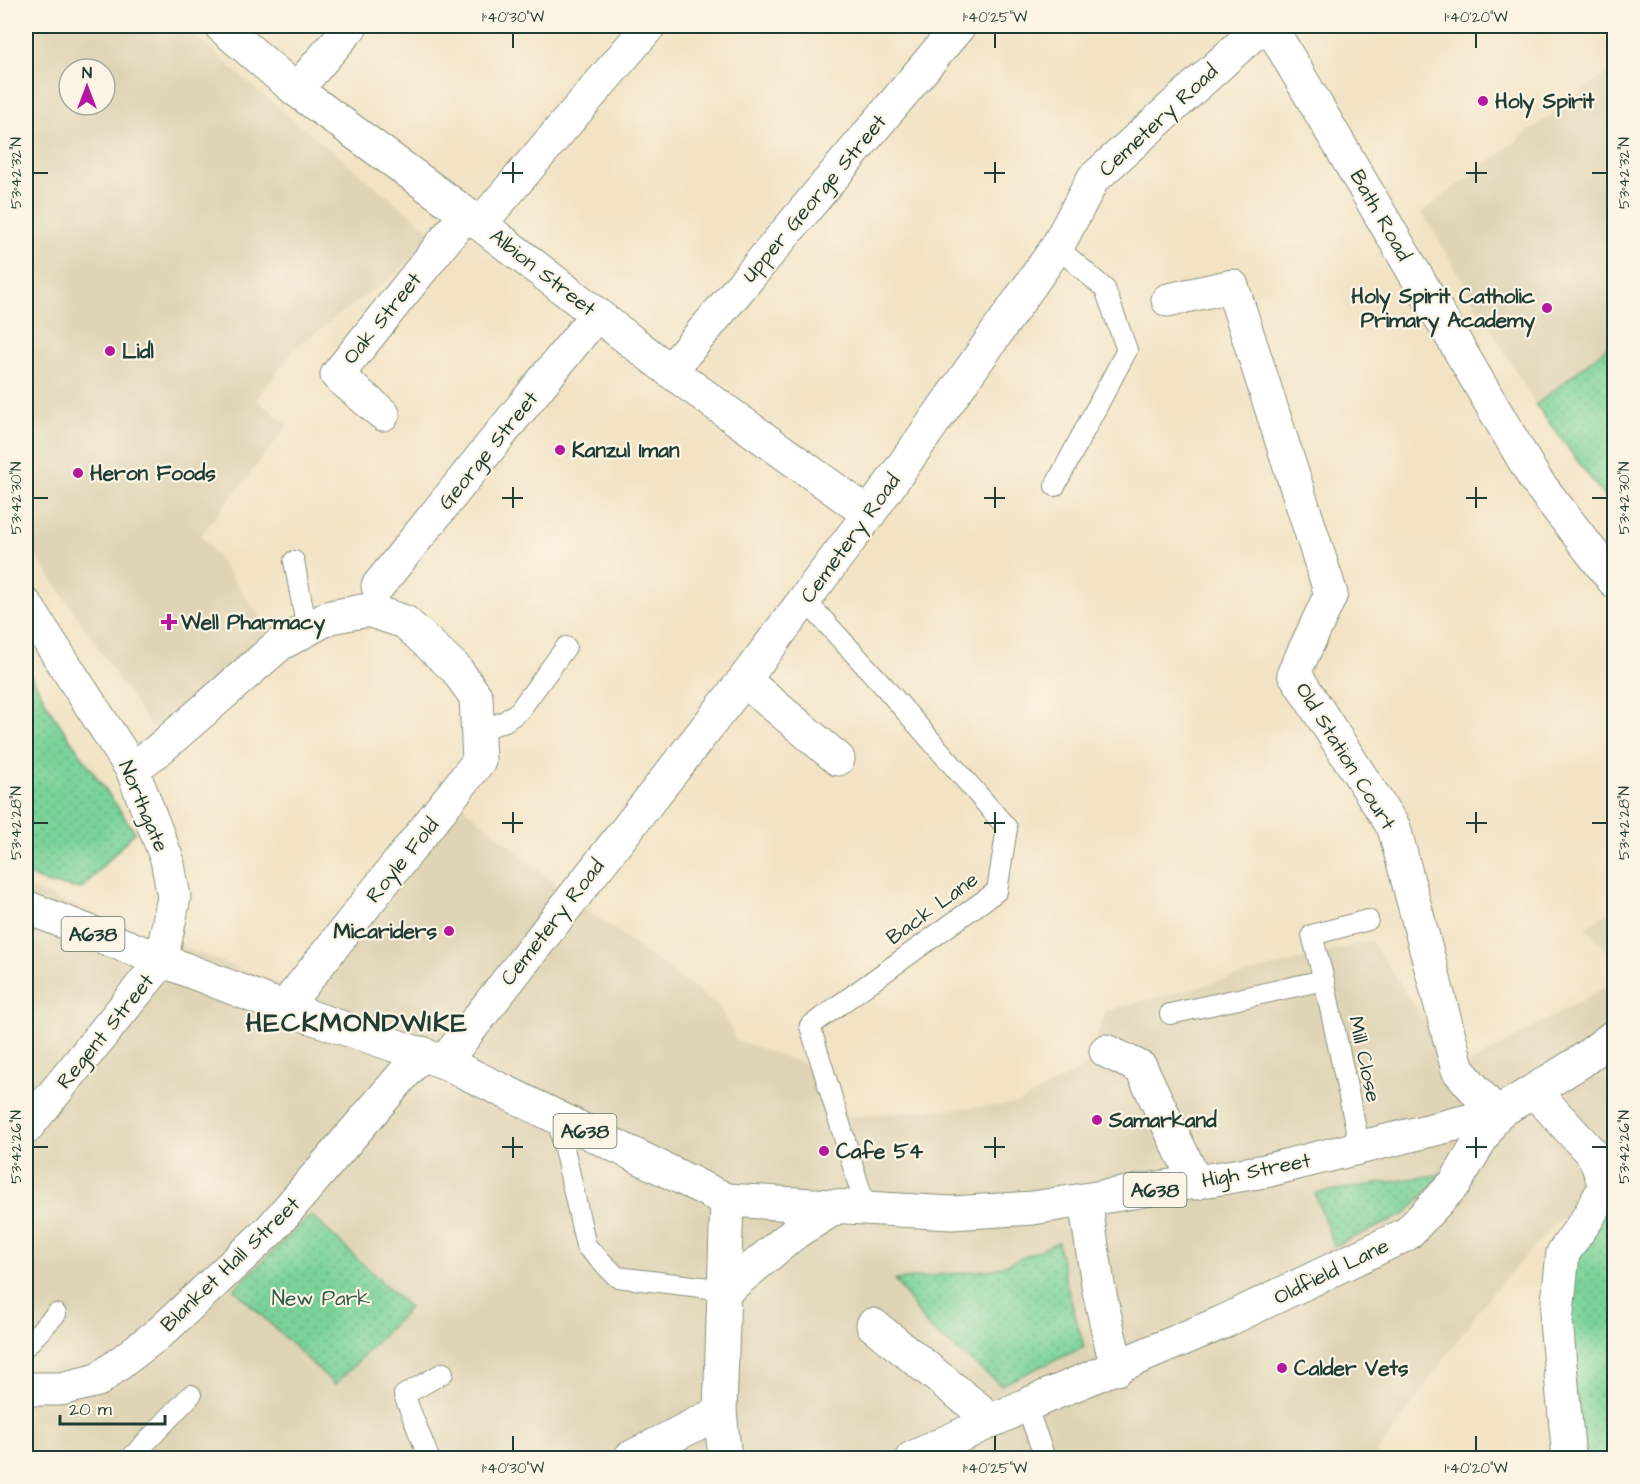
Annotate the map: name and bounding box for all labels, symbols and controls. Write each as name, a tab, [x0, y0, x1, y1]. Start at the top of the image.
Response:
text: 1°40'30"W	[482, 7, 544, 28]
text: 1°40'25"W	[963, 7, 1027, 28]
text: 1°40'20"W	[1444, 7, 1508, 28]
north arrow	[57, 57, 117, 117]
street label: Cemetery Road	[1092, 57, 1226, 185]
text: N	[82, 62, 92, 84]
place label: Holy Spirit	[1495, 87, 1595, 119]
marker: Holy Spirit	[1476, 94, 1490, 108]
street label: Upper George Street	[735, 108, 895, 290]
text: 53°42'32"N	[6, 137, 27, 209]
text: 53°42'32"N	[1614, 137, 1635, 209]
street label: Bath Road	[1343, 164, 1419, 266]
street label: Albion Street	[484, 222, 602, 323]
street label: Oak Street	[336, 266, 429, 371]
place label: Holy Spirit Catholic Primary Academy	[1351, 282, 1536, 338]
marker: Holy Spirit Catholic Primary Academy	[1540, 301, 1554, 315]
place label: Lidl	[122, 337, 154, 366]
marker: Lidl	[103, 344, 117, 358]
street label: George Street	[432, 385, 547, 517]
place label: Kanzul Iman	[572, 436, 680, 465]
marker: Kanzul Iman	[553, 443, 567, 457]
place label: Heron Foods	[90, 459, 216, 488]
text: 53°42'30"N	[6, 462, 27, 534]
text: 53°42'30"N	[1614, 462, 1635, 534]
marker: Heron Foods	[71, 466, 85, 480]
street label: Cemetery Road	[794, 467, 909, 610]
place label: Well Pharmacy	[180, 608, 326, 640]
marker: Well Pharmacy	[162, 615, 176, 629]
street label: Old Station Court	[1288, 677, 1403, 836]
street label: Northgate	[109, 756, 176, 857]
text: 53°42'28"N	[6, 786, 27, 860]
text: 53°42'28"N	[1614, 786, 1635, 860]
street label: Royle Fold	[359, 811, 447, 910]
street label: Cemetery Road	[494, 853, 613, 993]
street label: Back Lane	[880, 865, 984, 952]
road number: A638	[62, 917, 124, 951]
place label: Micariders	[333, 917, 437, 946]
marker: Micariders	[442, 924, 456, 938]
street label: Regent Street	[50, 967, 163, 1096]
district label: HECKMONDWIKE	[246, 1004, 468, 1042]
street label: Mill Close	[1341, 1013, 1388, 1105]
place label: Samarkand	[1108, 1106, 1217, 1135]
text: 53°42'26"N	[6, 1110, 27, 1184]
text: 53°42'26"N	[1614, 1110, 1635, 1184]
marker: Samarkand	[1090, 1113, 1104, 1127]
road number: A638	[554, 1114, 616, 1148]
place label: Cafe 54	[836, 1137, 924, 1166]
marker: Cafe 54	[817, 1144, 831, 1158]
street label: High Street	[1199, 1146, 1314, 1197]
road number: A638	[1124, 1173, 1186, 1207]
street label: Blanket Hall Street	[154, 1190, 307, 1339]
street label: Oldfield Lane	[1269, 1231, 1394, 1312]
park label: New Park	[272, 1284, 370, 1313]
place label: Calder Vets	[1294, 1354, 1409, 1383]
marker: Calder Vets	[1275, 1361, 1289, 1375]
scale bar	[60, 1388, 165, 1426]
text: 20 m	[69, 1397, 112, 1422]
text: 1°40'30"W	[482, 1458, 544, 1479]
text: 1°40'25"W	[963, 1458, 1027, 1479]
text: 1°40'20"W	[1444, 1458, 1508, 1479]

